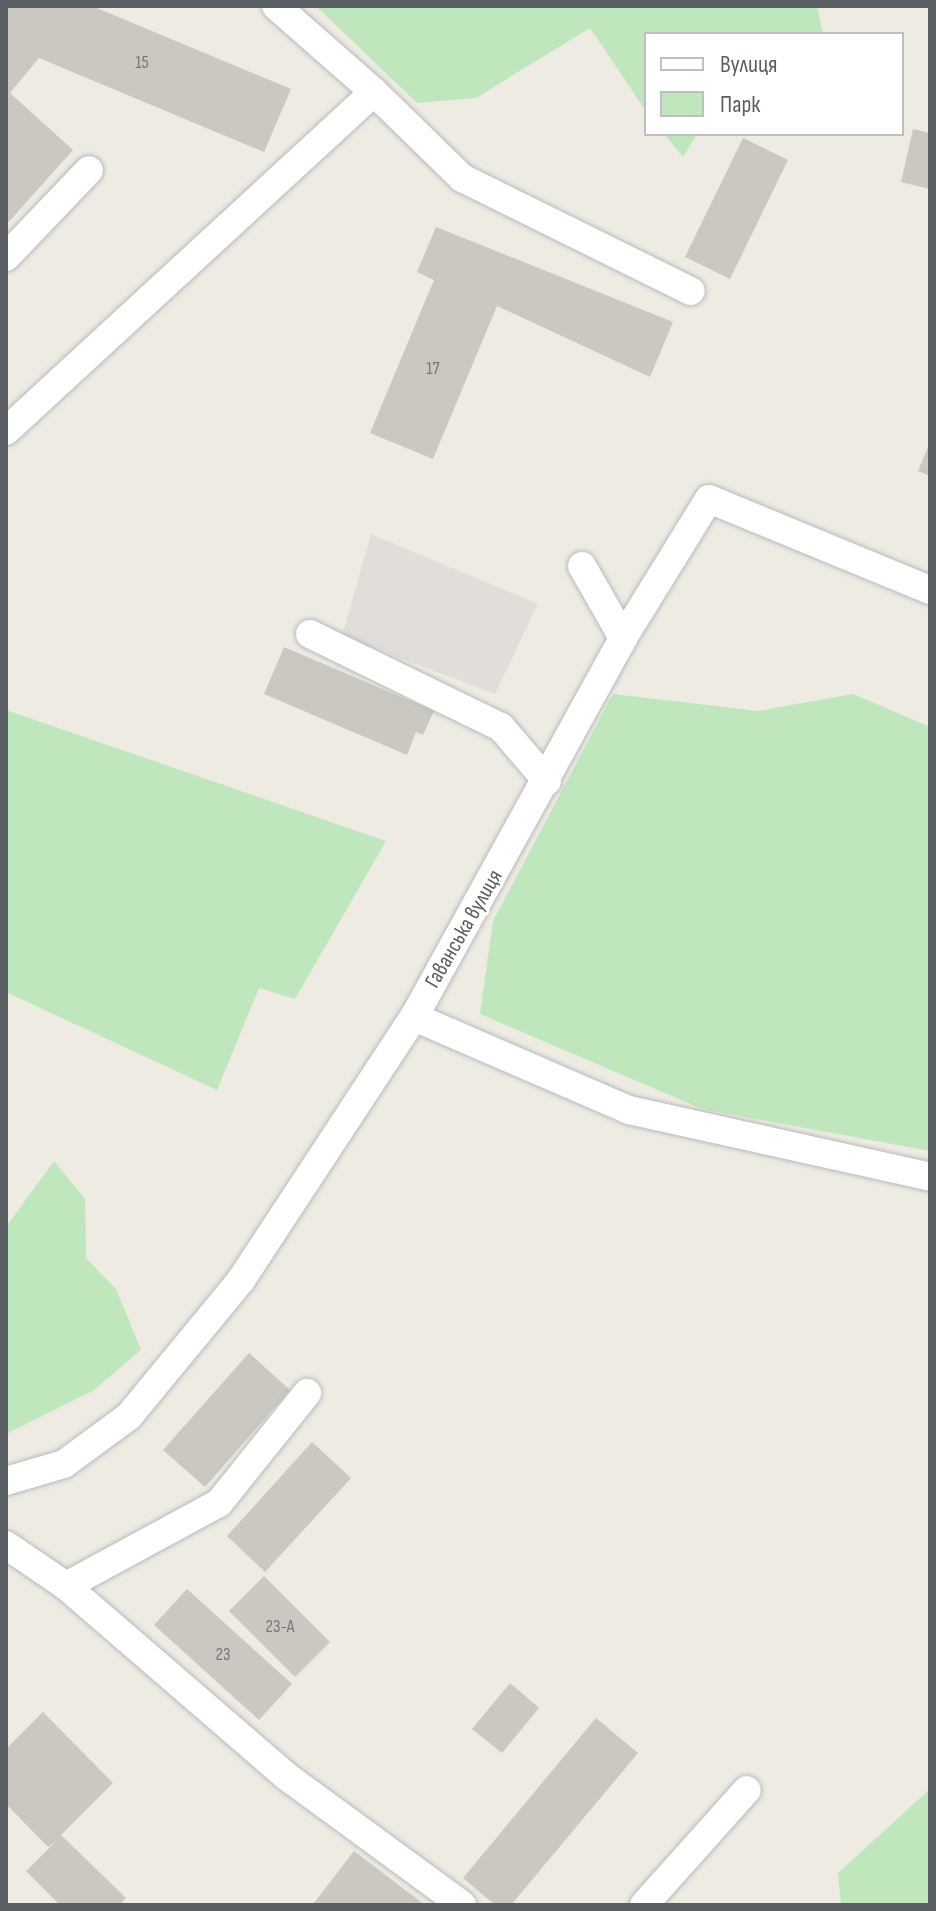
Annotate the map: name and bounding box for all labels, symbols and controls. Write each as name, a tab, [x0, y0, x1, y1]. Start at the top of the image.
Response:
legend	[644, 32, 904, 136]
text: Вулиця	[720, 50, 778, 79]
house number: 15	[135, 52, 149, 74]
text: Парк	[720, 90, 760, 119]
house number: 17	[426, 358, 440, 380]
street label: Гаванська вулиця	[420, 865, 508, 993]
house number: 23-А	[266, 1616, 294, 1638]
house number: 23	[216, 1644, 230, 1666]

